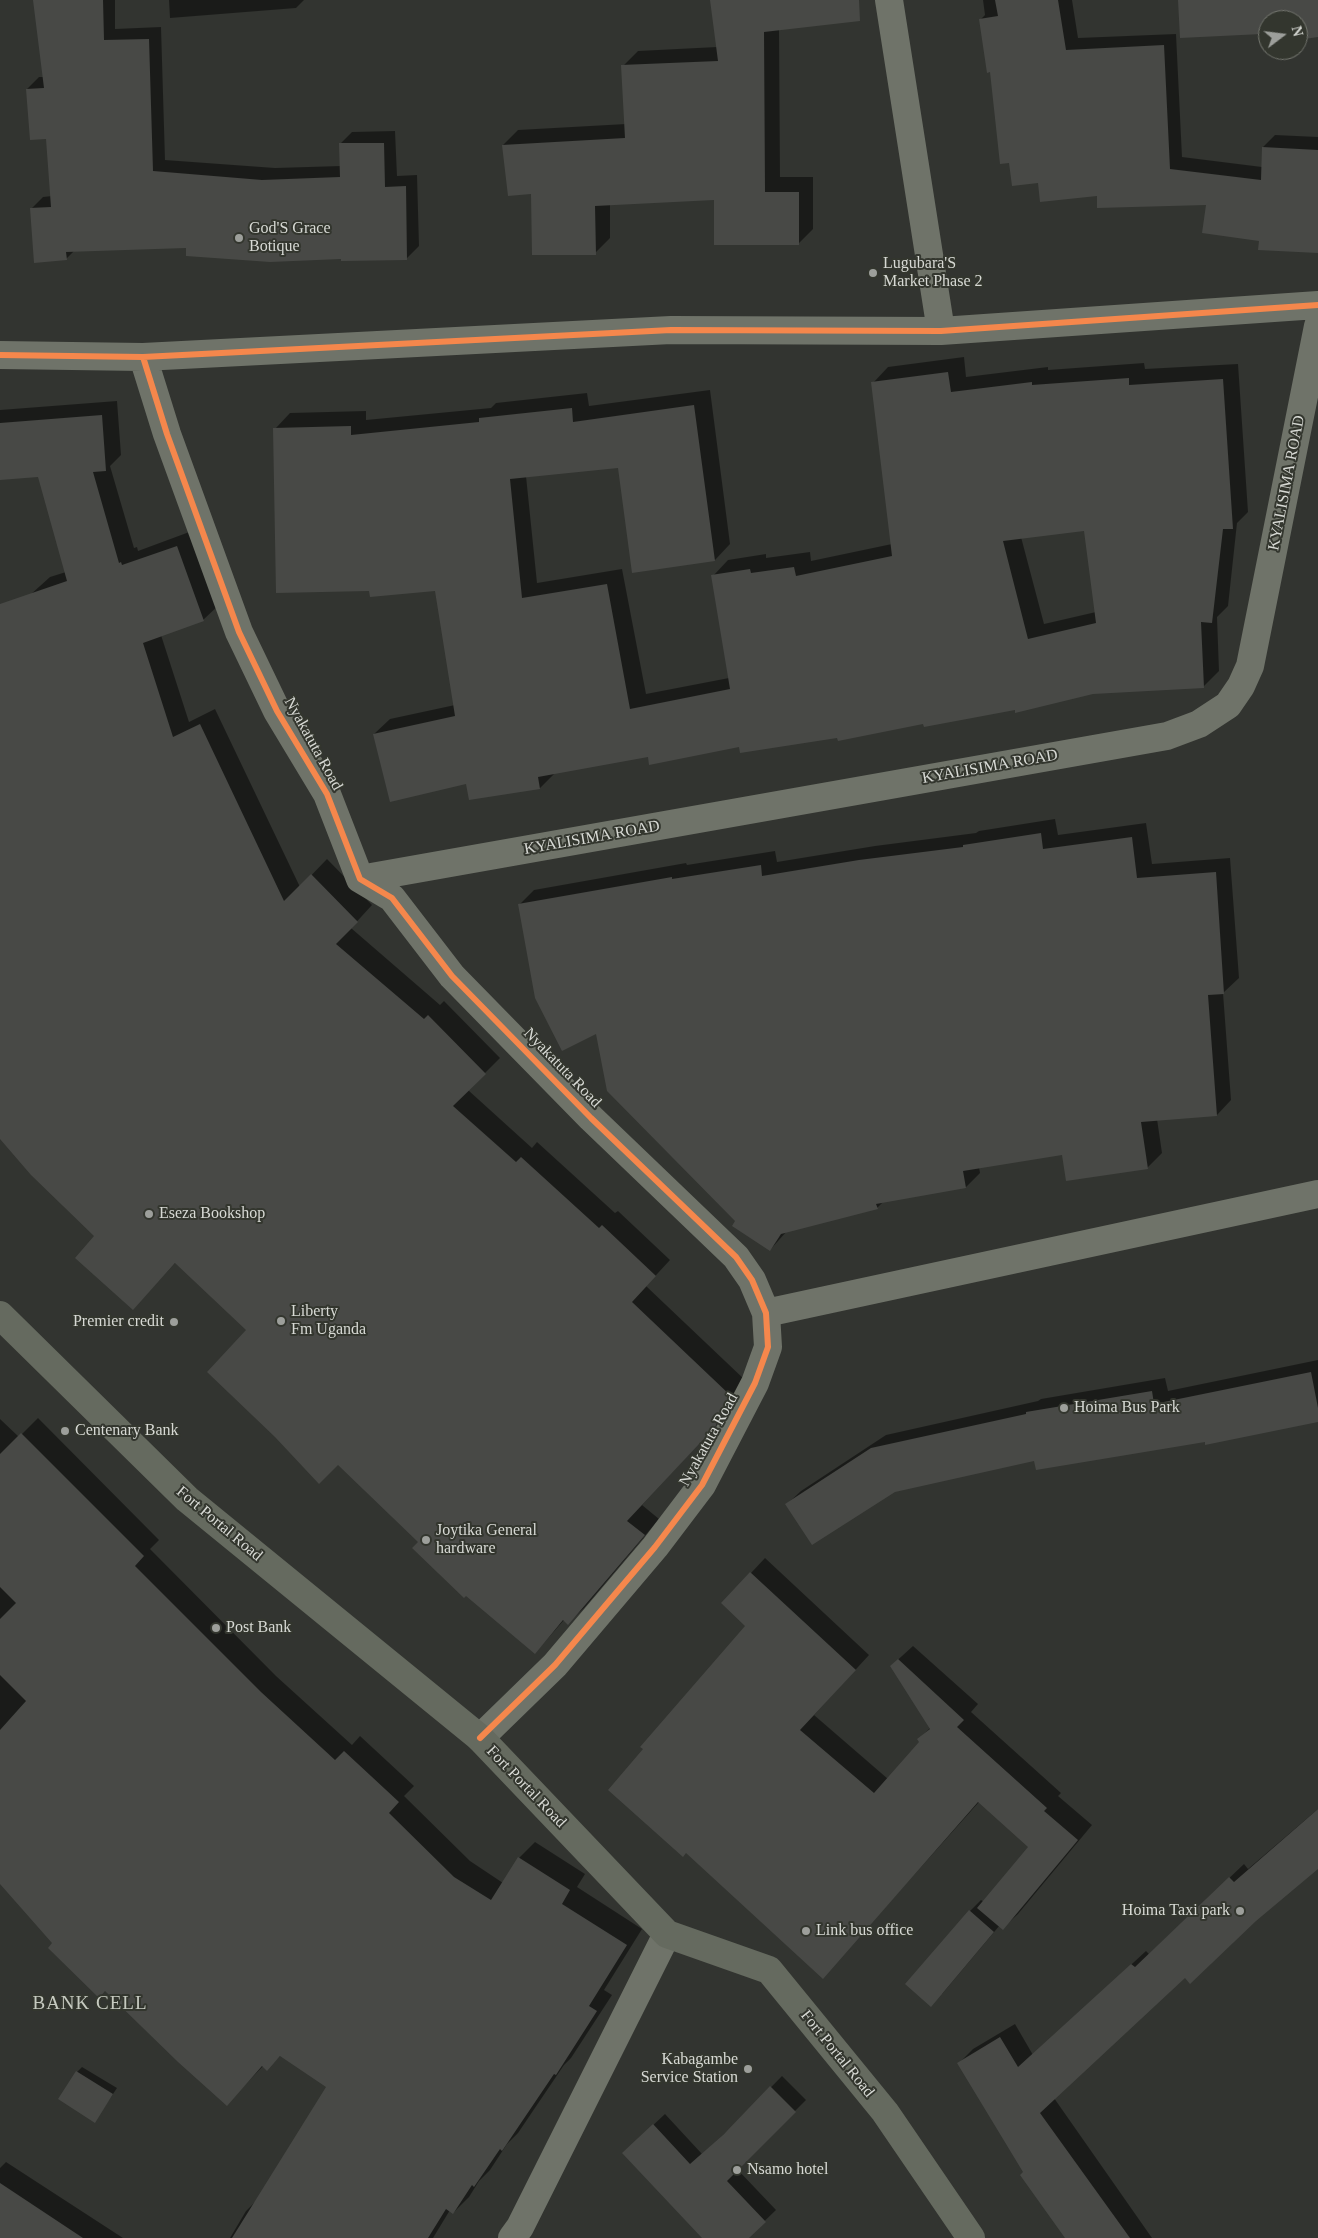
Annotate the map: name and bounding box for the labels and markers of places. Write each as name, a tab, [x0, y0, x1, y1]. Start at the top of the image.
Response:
place label: God'S Grace Botique	[249, 219, 331, 257]
marker: God'S Grace Botique	[233, 232, 245, 244]
place label: Lugubara'S Market Phase 2	[883, 254, 983, 292]
marker: Lugubara'S Market Phase 2	[867, 267, 879, 279]
place label: Eseza Bookshop	[159, 1204, 265, 1224]
marker: Eseza Bookshop	[143, 1208, 155, 1220]
place label: Liberty Fm Uganda	[291, 1302, 366, 1340]
place label: Premier credit	[73, 1312, 164, 1332]
marker: Liberty Fm Uganda	[275, 1315, 287, 1327]
marker: Premier credit	[168, 1316, 180, 1328]
place label: Hoima Bus Park	[1074, 1398, 1180, 1418]
marker: Hoima Bus Park	[1058, 1402, 1070, 1414]
place label: Centenary Bank	[75, 1421, 179, 1441]
marker: Centenary Bank	[59, 1425, 71, 1437]
place label: Joytika General hardware	[436, 1521, 537, 1559]
marker: Joytika General hardware	[420, 1534, 432, 1546]
place label: Post Bank	[226, 1618, 291, 1638]
marker: Post Bank	[210, 1622, 222, 1634]
place label: Hoima Taxi park	[1122, 1901, 1230, 1921]
marker: Hoima Taxi park	[1234, 1905, 1246, 1917]
place label: Link bus office	[816, 1921, 913, 1941]
marker: Link bus office	[800, 1925, 812, 1937]
place label: Kabagambe Service Station	[641, 2050, 738, 2088]
marker: Kabagambe Service Station	[742, 2063, 754, 2075]
place label: Nsamo hotel	[747, 2160, 828, 2180]
marker: Nsamo hotel	[731, 2164, 743, 2176]

